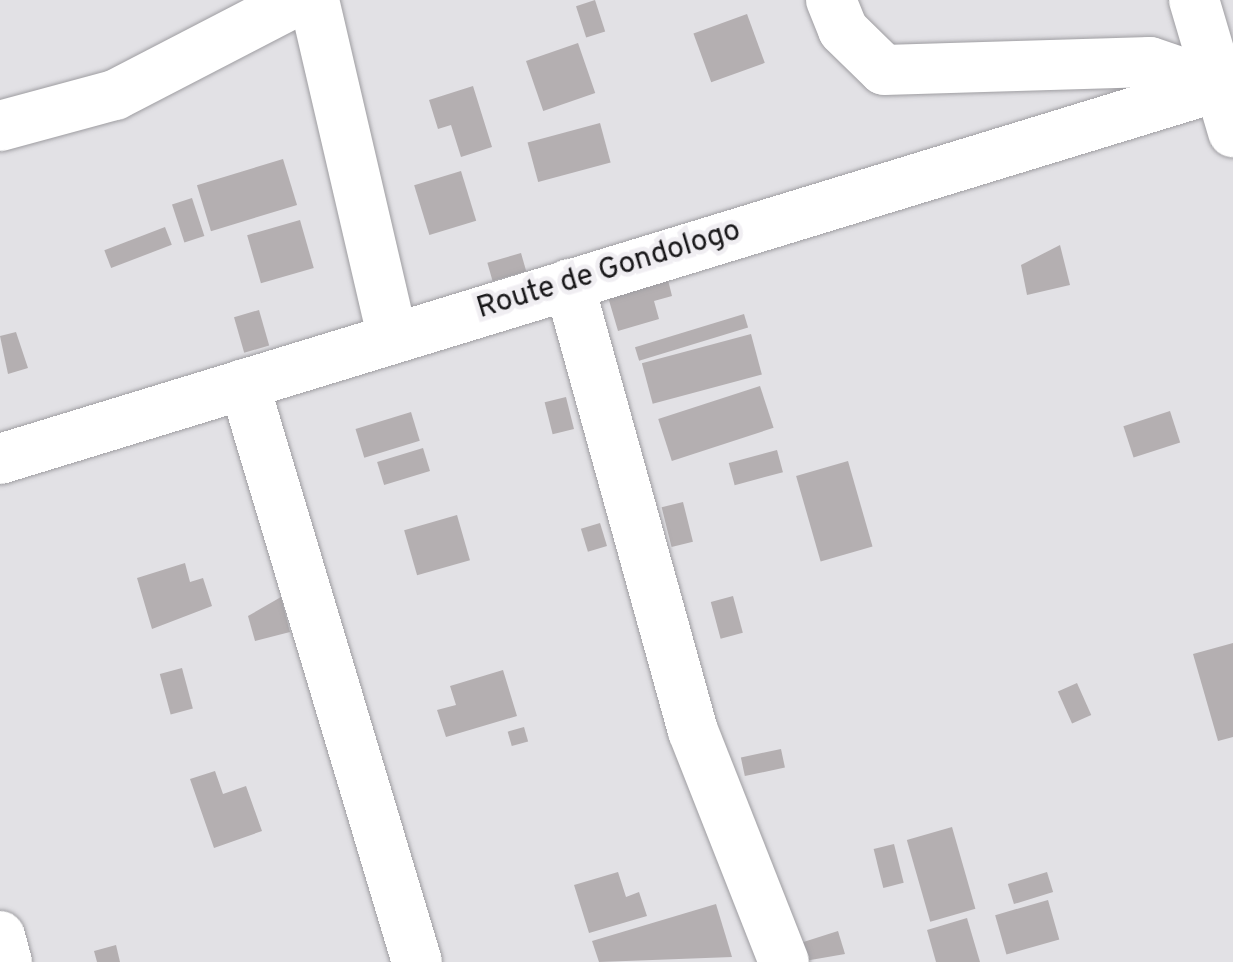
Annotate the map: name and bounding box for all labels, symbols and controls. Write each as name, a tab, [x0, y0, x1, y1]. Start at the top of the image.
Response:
street label: Route de Gondologo	[473, 214, 745, 328]

